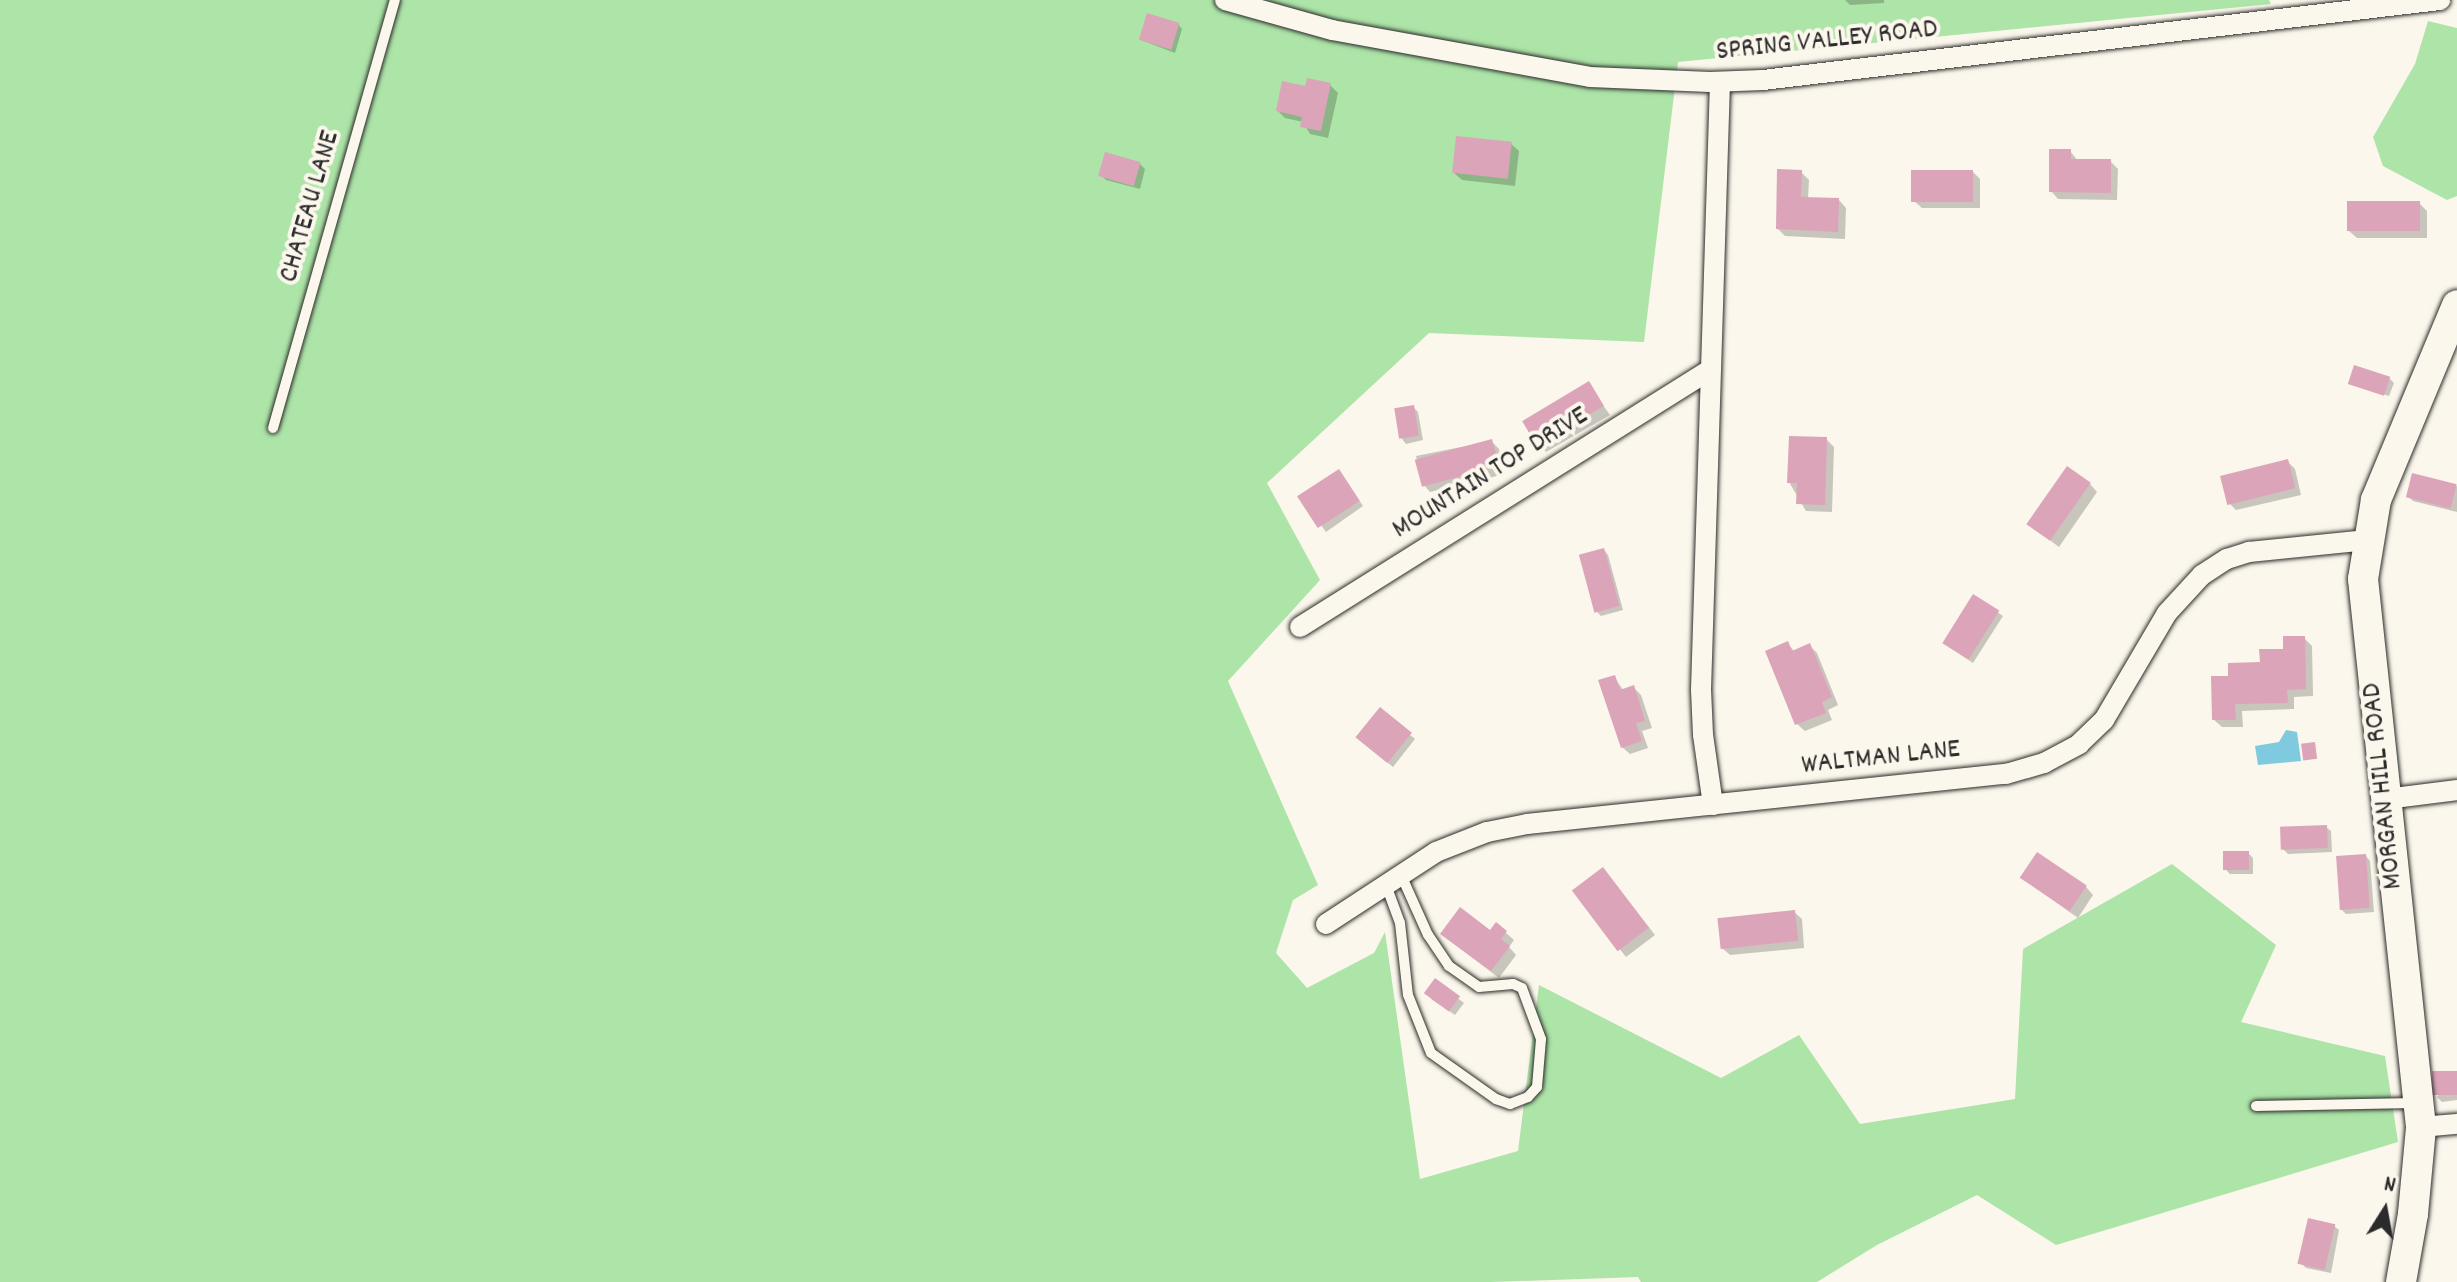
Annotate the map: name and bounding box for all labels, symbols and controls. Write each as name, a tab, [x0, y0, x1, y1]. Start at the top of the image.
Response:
street label: SPRING VALLEY ROAD	[1715, 14, 1939, 70]
street label: CHATEAU LANE	[273, 127, 349, 287]
street label: MOUNTAIN TOP DRIVE	[1387, 400, 1595, 548]
street label: MORGAN HILL ROAD	[2356, 681, 2412, 891]
street label: WALTMAN LANE	[1800, 734, 1962, 784]
north arrow	[2345, 1170, 2425, 1250]
text: N	[2381, 1170, 2398, 1202]

